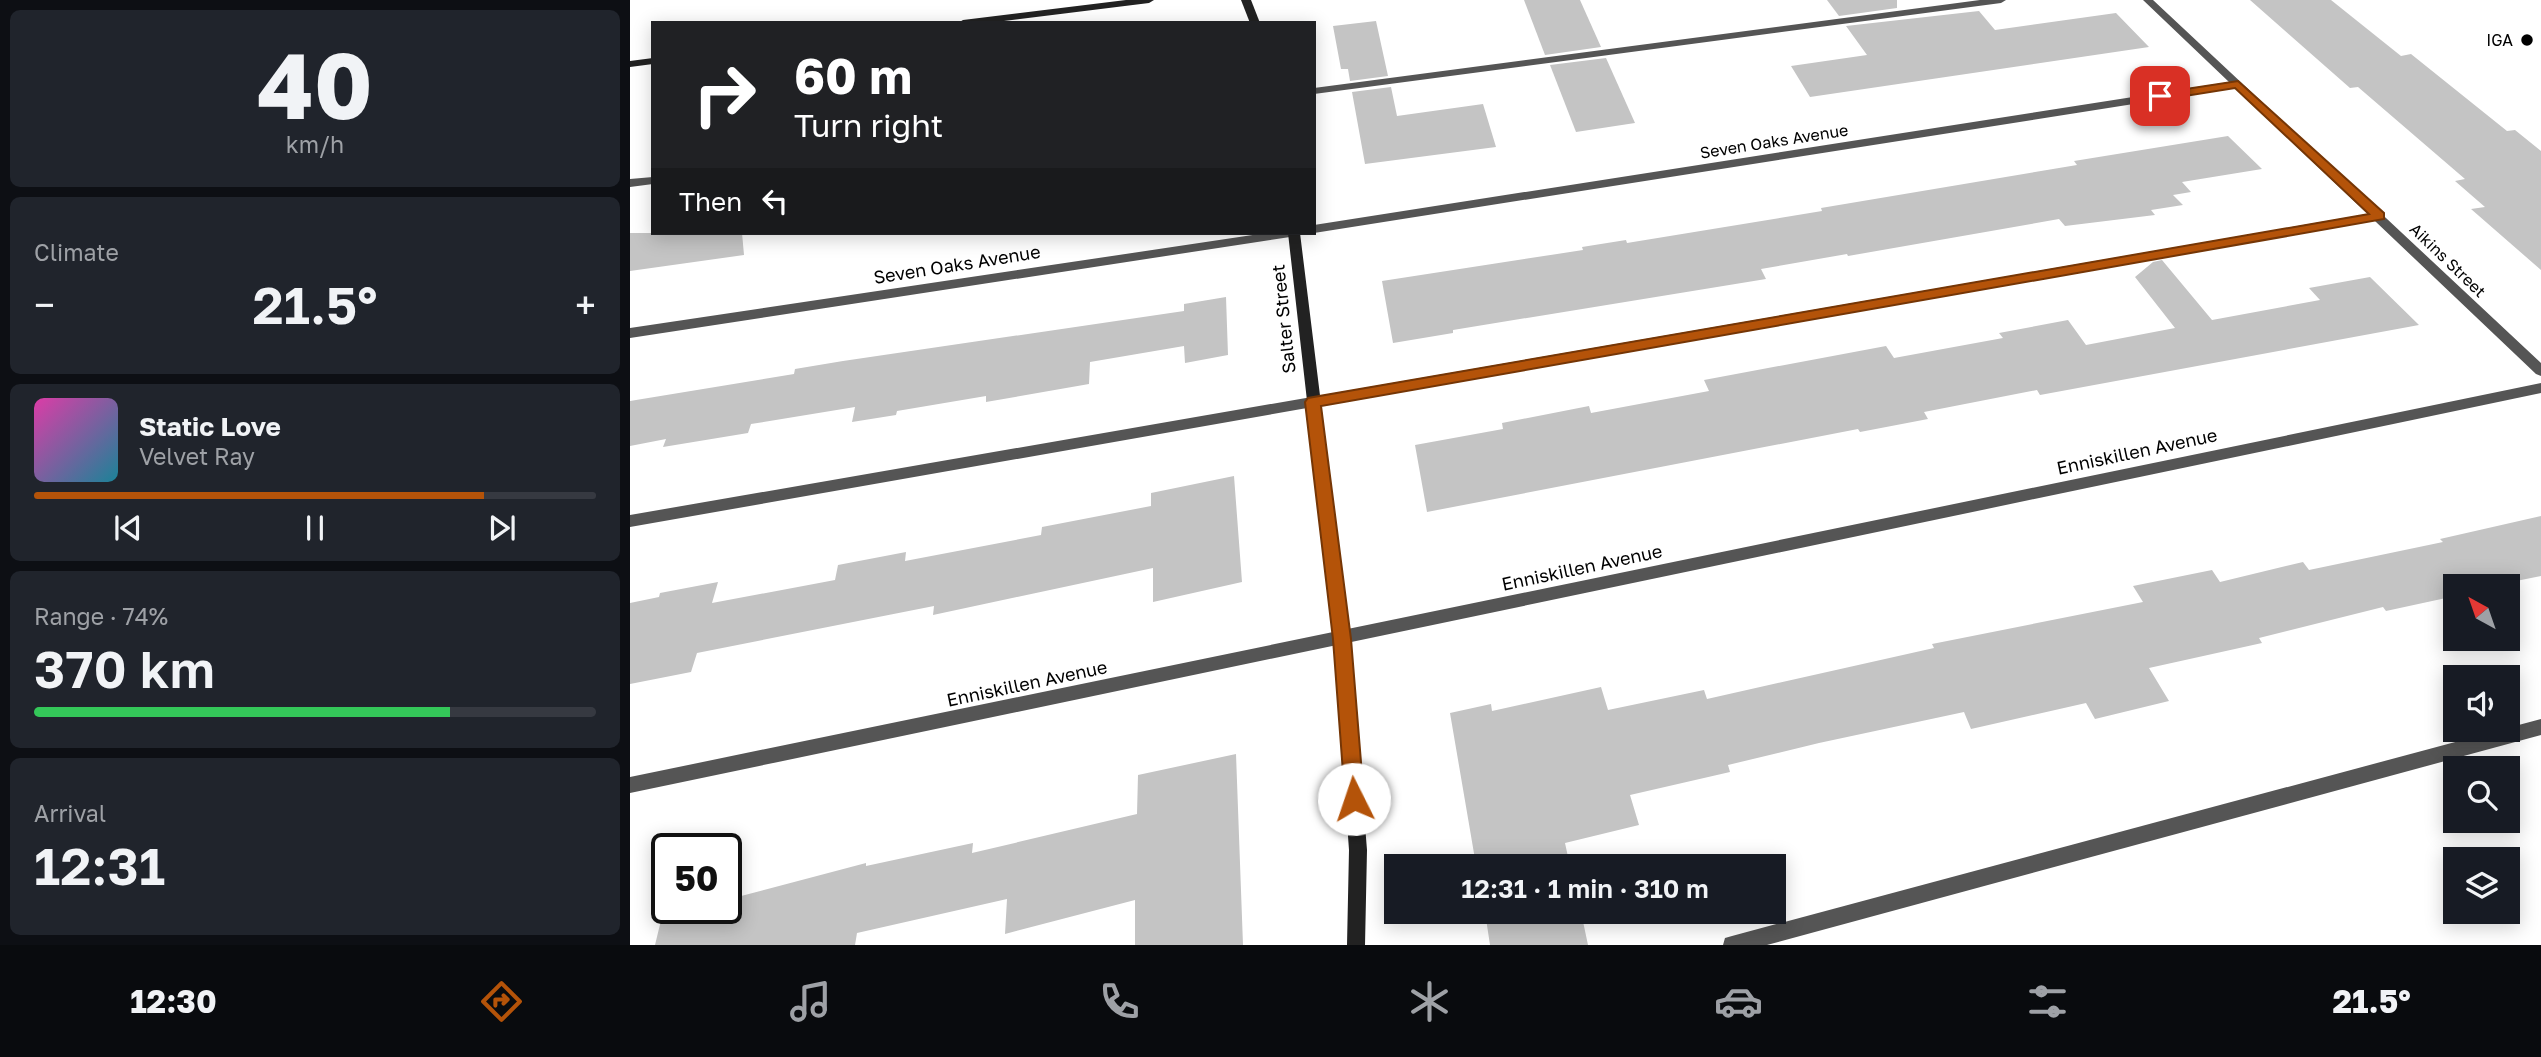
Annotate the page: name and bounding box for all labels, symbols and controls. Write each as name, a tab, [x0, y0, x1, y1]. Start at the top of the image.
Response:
text: 40	[257, 30, 373, 139]
place label: IGA	[2486, 30, 2513, 50]
marker: IGA	[2519, 32, 2535, 48]
text: 60 m	[794, 46, 912, 105]
icon: right	[679, 49, 770, 140]
pin	[2130, 66, 2190, 126]
icon: arrive	[2141, 77, 2179, 115]
text: Turn right	[794, 106, 943, 144]
street label: Seven Oaks Avenue	[1698, 119, 1850, 163]
text: km/h	[286, 130, 344, 158]
icon: left	[756, 182, 794, 220]
text: Then	[679, 186, 742, 217]
street label: Aikins Street	[2406, 219, 2490, 301]
text: Climate	[34, 238, 119, 266]
street label: Seven Oaks Avenue	[872, 240, 1042, 288]
street label: Salter Street	[1266, 263, 1300, 375]
text: 21.5°	[253, 273, 377, 335]
text: −	[34, 282, 55, 327]
text: +	[575, 282, 596, 327]
text: Static Love	[139, 411, 281, 442]
street label: Enniskillen Avenue	[2055, 423, 2219, 479]
text: Velvet Ray	[139, 442, 255, 470]
icon: previous	[109, 509, 147, 547]
icon: pause	[296, 509, 334, 547]
icon: next	[483, 509, 521, 547]
street label: Enniskillen Avenue	[1500, 539, 1664, 595]
north arrow	[2443, 574, 2520, 651]
map controls	[2443, 574, 2520, 924]
text: Range · 74%	[34, 602, 168, 630]
text: 370 km	[34, 637, 215, 699]
street label: Enniskillen Avenue	[945, 655, 1109, 711]
button: sound	[2443, 665, 2520, 742]
button: search	[2443, 756, 2520, 833]
position arrow	[1317, 762, 1391, 836]
text: Arrival	[34, 799, 106, 827]
speed limit sign: 50	[651, 833, 742, 924]
text: 12:31	[34, 834, 165, 896]
button: layers	[2443, 847, 2520, 924]
text: 12:31 · 1 min · 310 m	[1461, 873, 1709, 904]
icon: directions	[477, 977, 526, 1026]
icon: music	[786, 977, 835, 1026]
icon: phone	[1095, 977, 1144, 1026]
icon: climate	[1405, 977, 1454, 1026]
icon: car	[1714, 977, 1763, 1026]
icon: filters	[2023, 977, 2072, 1026]
text: 12:30	[130, 982, 217, 1020]
text: 21.5°	[2333, 982, 2411, 1020]

